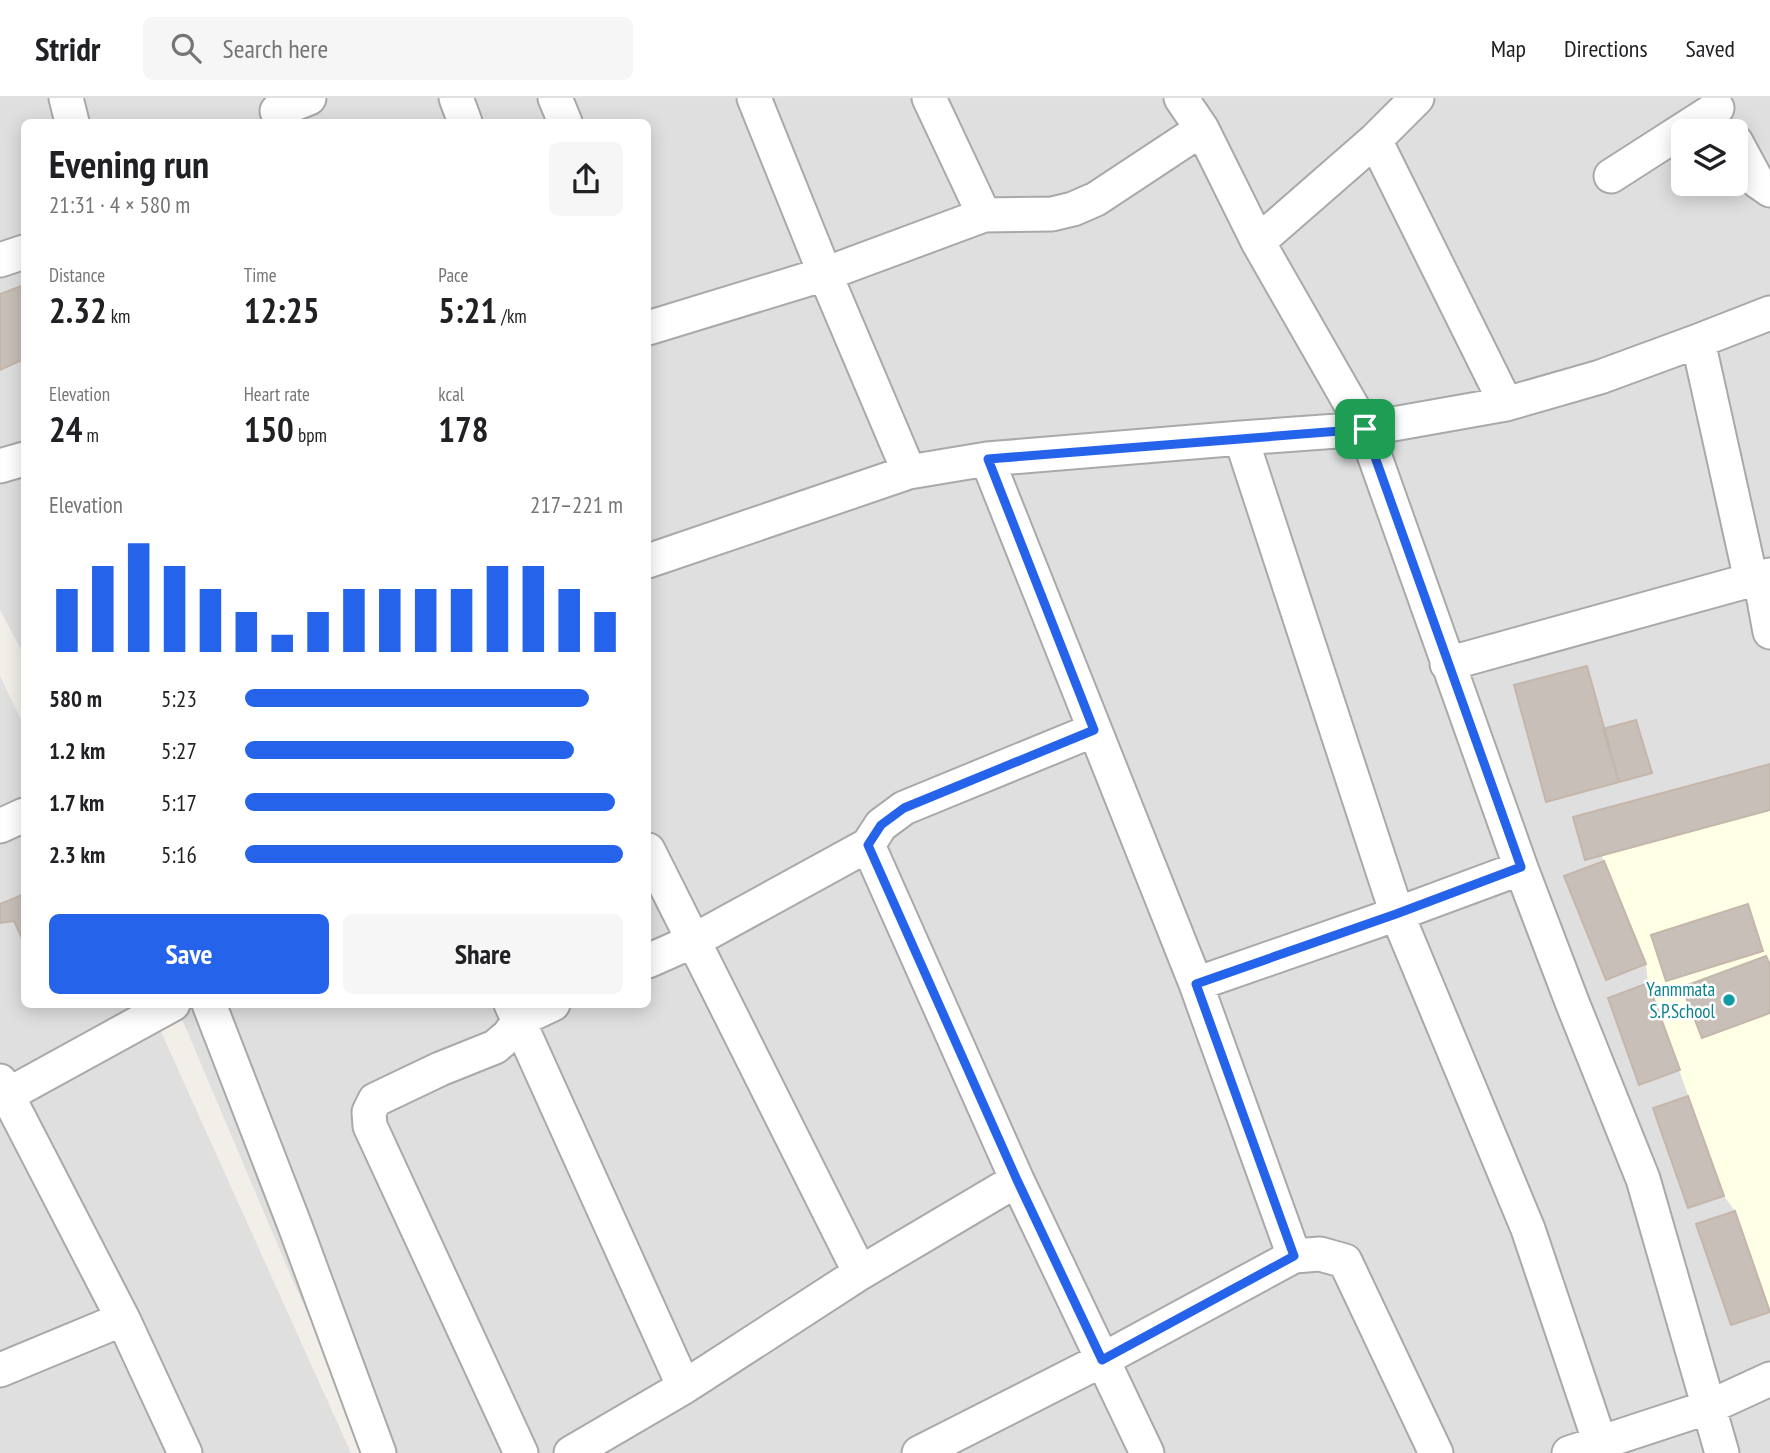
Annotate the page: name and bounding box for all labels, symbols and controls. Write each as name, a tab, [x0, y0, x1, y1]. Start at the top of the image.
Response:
search box	[143, 17, 633, 80]
text: Stridr	[35, 27, 101, 70]
icon: search	[167, 29, 205, 67]
text: Search here	[223, 32, 328, 65]
text: Map	[1491, 33, 1526, 64]
text: Directions	[1564, 33, 1648, 64]
text: Saved	[1686, 33, 1735, 64]
map controls	[1671, 119, 1748, 196]
button: layers	[1671, 119, 1748, 196]
text: Evening run	[49, 139, 209, 188]
button: share	[549, 142, 623, 216]
text: 21:31 · 4 × 580 m	[49, 190, 190, 219]
text: Distance	[49, 263, 105, 287]
text: Time	[244, 263, 277, 287]
text: Pace	[438, 263, 468, 287]
text: 2.32	[49, 287, 107, 333]
text: 12:25	[244, 287, 319, 333]
text: 5:21	[438, 287, 497, 333]
text: km	[107, 304, 130, 328]
text: /km	[497, 304, 527, 328]
text: Elevation	[49, 382, 110, 406]
text: Heart rate	[244, 382, 310, 406]
text: kcal	[438, 382, 464, 406]
pin	[1335, 399, 1395, 459]
text: 24	[49, 406, 82, 452]
text: 150	[244, 406, 294, 452]
text: 178	[438, 406, 489, 452]
icon: arrive	[1346, 410, 1384, 448]
text: m	[82, 423, 99, 447]
text: bpm	[294, 423, 327, 447]
text: Elevation	[49, 490, 123, 519]
text: 217–221 m	[530, 490, 623, 519]
text: 580 m	[49, 684, 102, 713]
text: 5:23	[161, 684, 197, 713]
text: 1.2 km	[49, 736, 105, 765]
text: 5:27	[161, 736, 197, 765]
text: 1.7 km	[49, 788, 104, 817]
text: 5:17	[161, 788, 197, 817]
text: 2.3 km	[49, 840, 105, 869]
text: 5:16	[161, 840, 197, 869]
button: Save	[49, 914, 329, 994]
button: Share	[343, 914, 623, 994]
place label: Yanmmata S.P.School	[1646, 977, 1716, 1023]
marker: Yanmmata S.P.School	[1721, 992, 1737, 1008]

